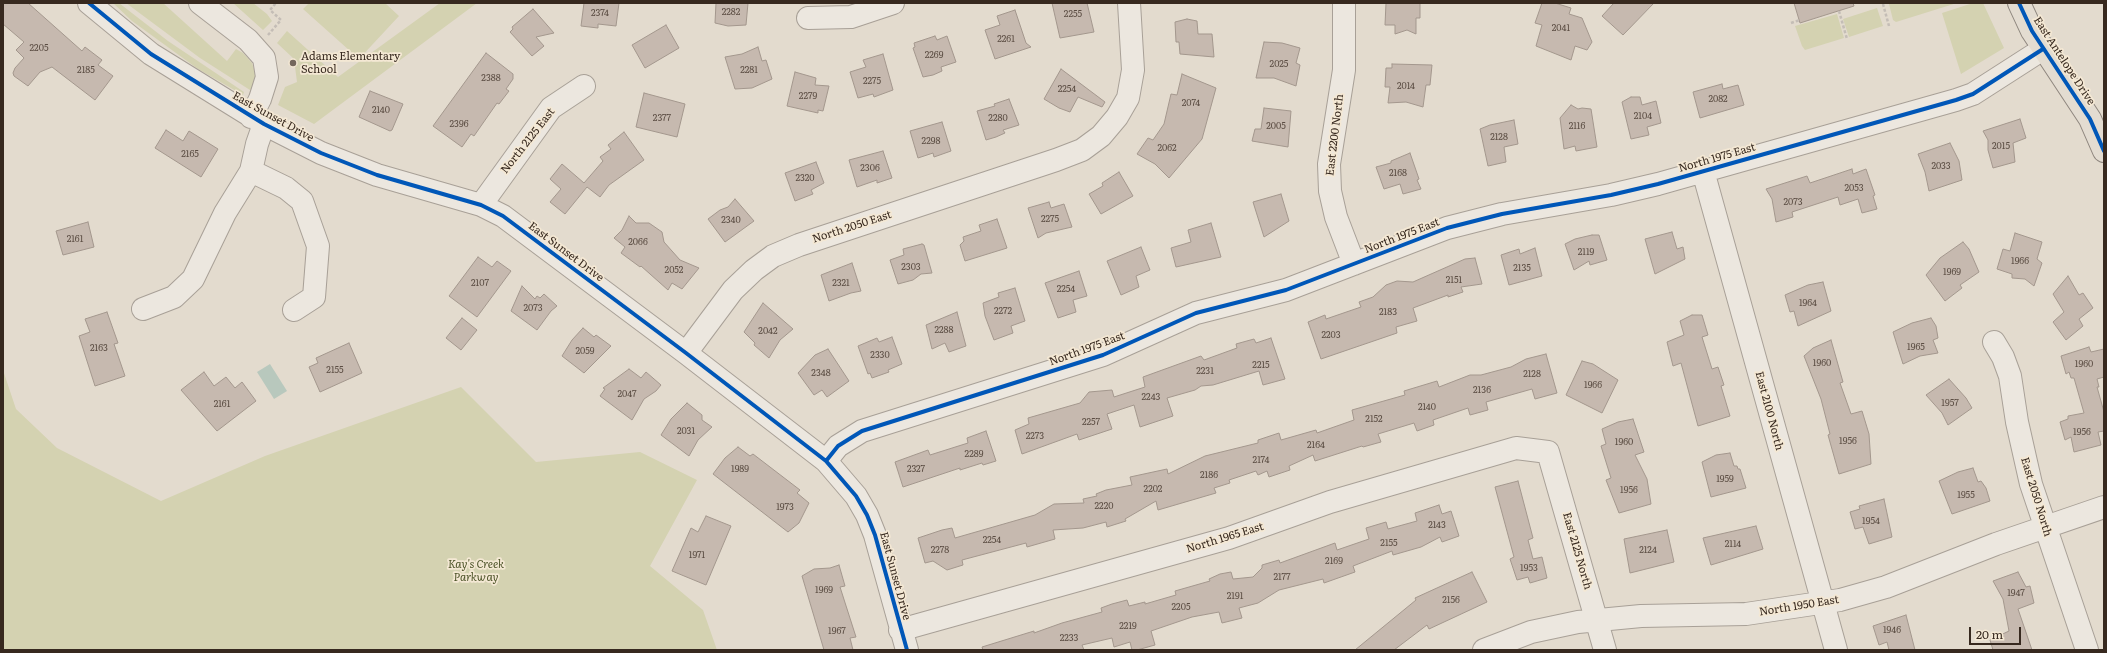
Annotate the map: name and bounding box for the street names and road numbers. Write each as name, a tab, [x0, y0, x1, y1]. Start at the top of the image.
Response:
street label: East Antelope Drive	[2031, 14, 2097, 108]
street label: East Sunset Drive	[230, 89, 316, 145]
street label: East 2200 North	[1323, 93, 1347, 177]
street label: North 2125 East	[498, 106, 558, 176]
street label: North 1975 East	[1677, 141, 1757, 175]
street label: North 2050 East	[811, 208, 893, 246]
street label: North 1975 East	[1363, 216, 1441, 256]
street label: East Sunset Drive	[526, 219, 606, 285]
street label: North 1975 East	[1047, 329, 1127, 369]
street label: East 2100 North	[1752, 370, 1786, 452]
street label: East 2050 North	[2018, 456, 2054, 538]
street label: East 2125 North	[1560, 511, 1594, 591]
street label: North 1965 East	[1185, 520, 1265, 556]
street label: East Sunset Drive	[877, 530, 913, 622]
street label: North 1950 East	[1758, 593, 1840, 619]

